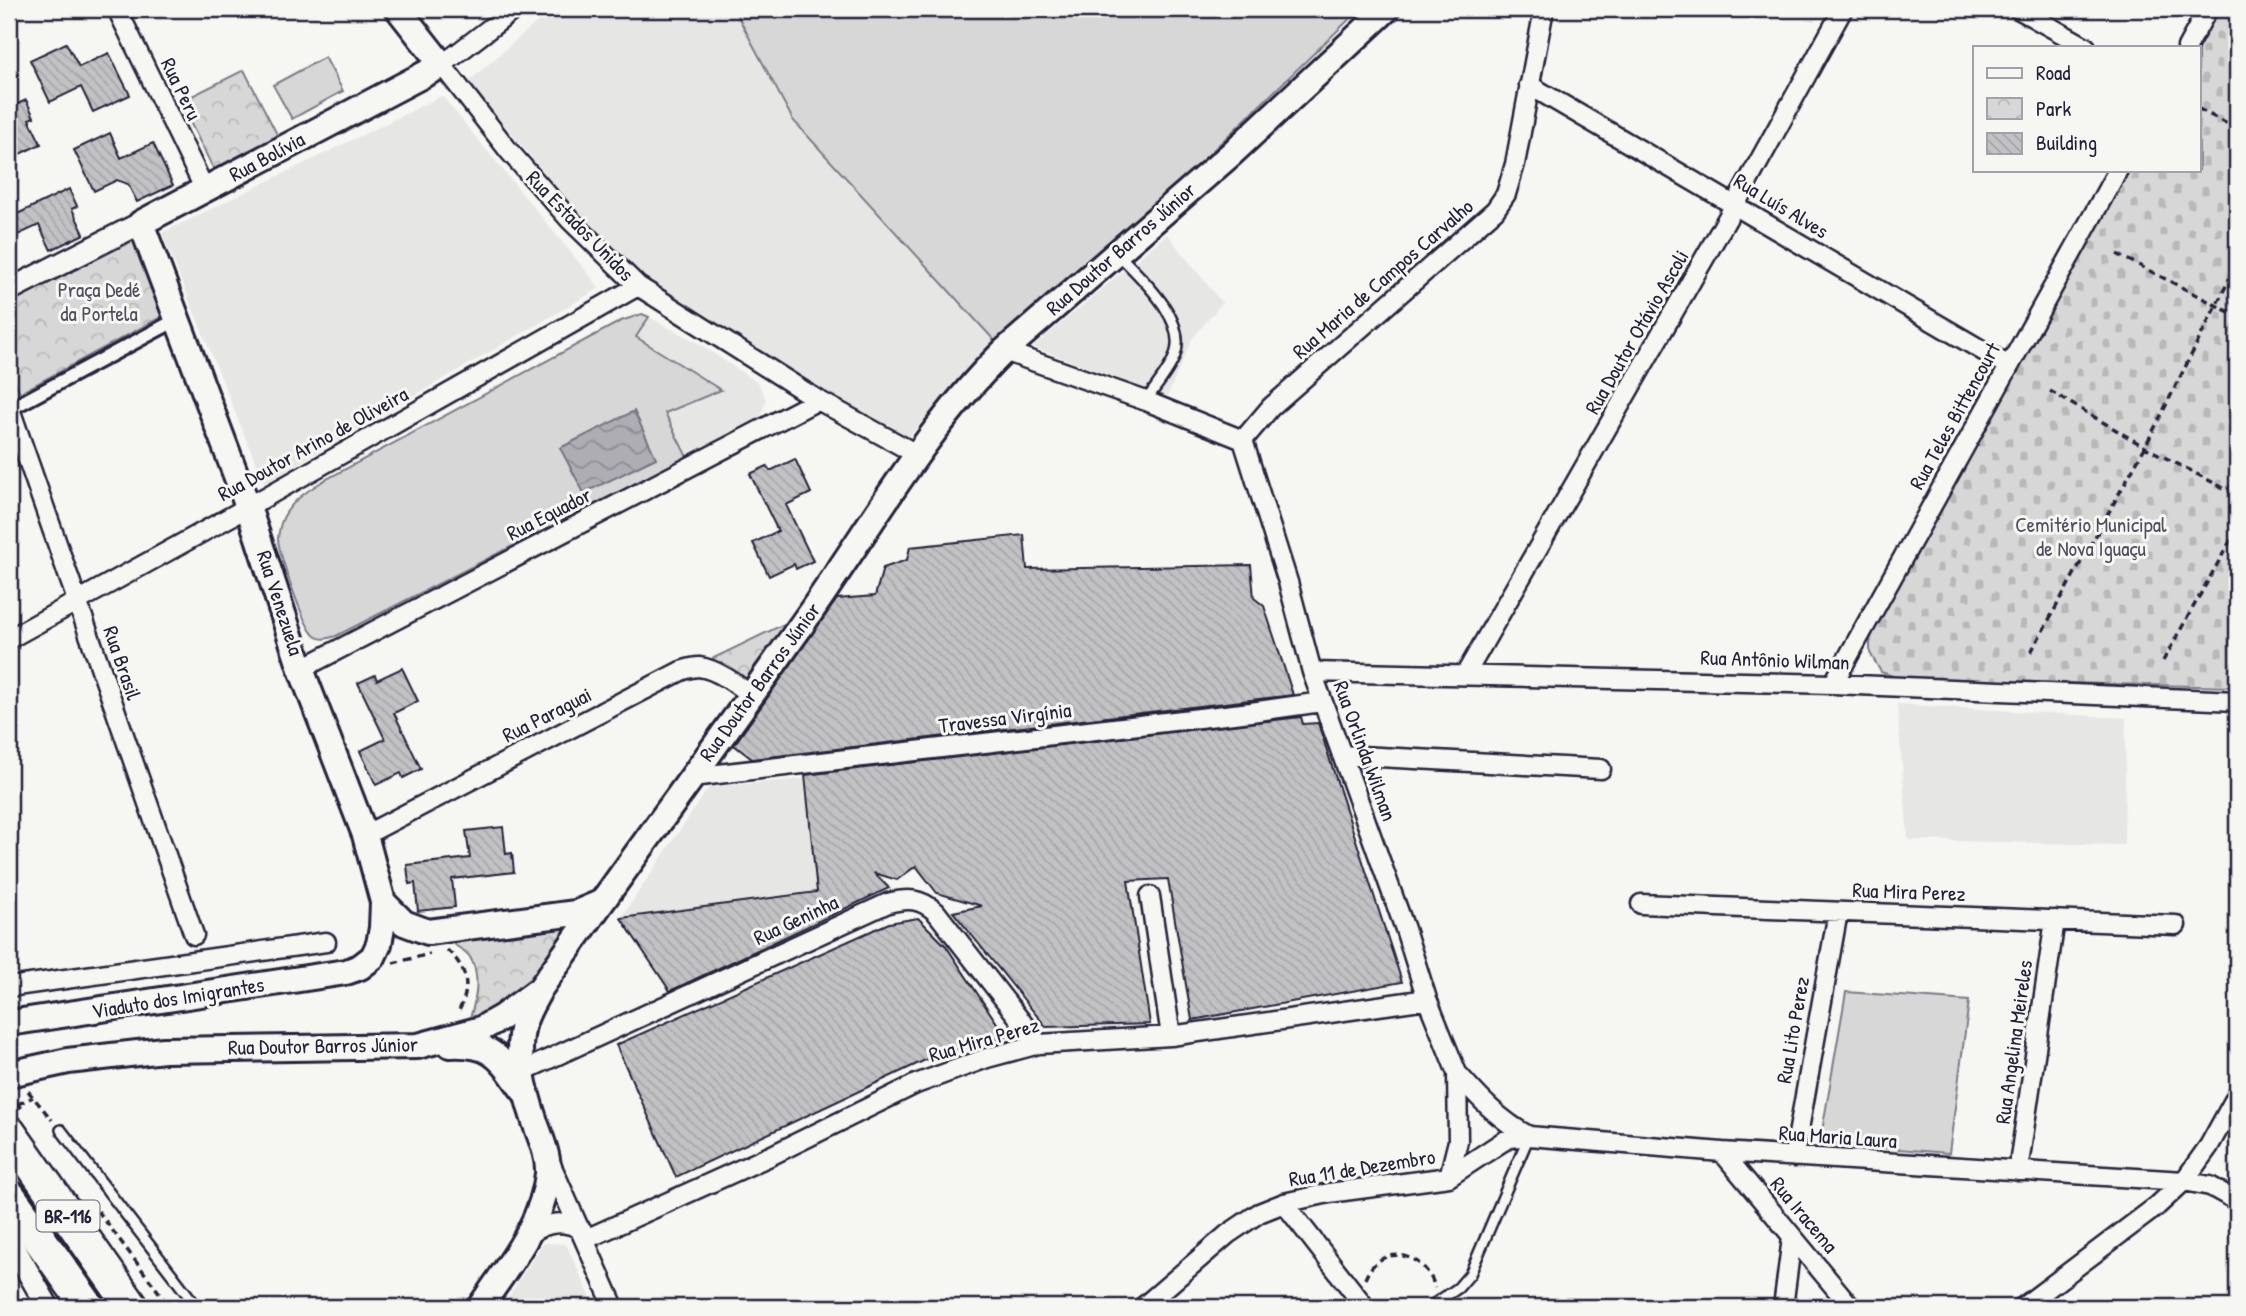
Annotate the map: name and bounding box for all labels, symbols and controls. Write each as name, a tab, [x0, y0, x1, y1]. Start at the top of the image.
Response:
legend	[1973, 46, 2200, 172]
street label: Rua Peru	[154, 53, 209, 125]
text: Road	[2036, 58, 2070, 87]
text: Park	[2036, 94, 2071, 123]
street label: Rua Bolívia	[224, 125, 310, 189]
text: Building	[2036, 128, 2097, 157]
street label: Rua Estados Unidos	[520, 164, 641, 287]
street label: Rua Luís Alves	[1729, 166, 1834, 245]
street label: Rua Doutor Barros Júnior	[1040, 175, 1202, 322]
street label: Rua Maria de Campos Carvalho	[1286, 192, 1479, 365]
street label: Rua Doutor Otávio Ascoli	[1578, 244, 1695, 419]
park label: Praça Dedé da Portela	[58, 275, 140, 328]
street label: Rua Teles Bittencourt	[1902, 336, 2007, 495]
street label: Rua Doutor Arino de Oliveira	[212, 379, 413, 508]
street label: Rua Equador	[501, 480, 596, 547]
park label: Cemitério Municipal de Nova Iguaçu	[2015, 510, 2167, 563]
street label: Rua Venezuela	[250, 547, 311, 659]
street label: Rua Doutor Barros Júnior	[692, 596, 827, 767]
street label: Rua Brasil	[96, 622, 149, 704]
street label: Rua Antônio Wilman	[1700, 642, 1850, 677]
street label: Rua Orlinda Wilman	[1327, 677, 1404, 825]
street label: Rua Paraguai	[497, 680, 596, 749]
street label: Travessa Virgínia	[937, 695, 1073, 740]
street label: Rua Mira Perez	[1852, 875, 1966, 908]
street label: Rua Geninha	[749, 887, 843, 952]
street label: Rua Angelina Meireles	[1988, 958, 2039, 1126]
street label: Viaduto dos Imigrantes	[90, 970, 266, 1025]
street label: Rua Lito Perez	[1769, 974, 1816, 1086]
street label: Rua Mira Perez	[925, 1010, 1042, 1069]
street label: Rua Doutor Barros Júnior	[228, 1029, 418, 1062]
street label: Rua Maria Laura	[1778, 1118, 1898, 1155]
street label: Rua 11 de Dezembro	[1287, 1142, 1437, 1193]
street label: Rua Iracema	[1764, 1170, 1845, 1259]
road number: BR-116	[36, 1200, 100, 1232]

